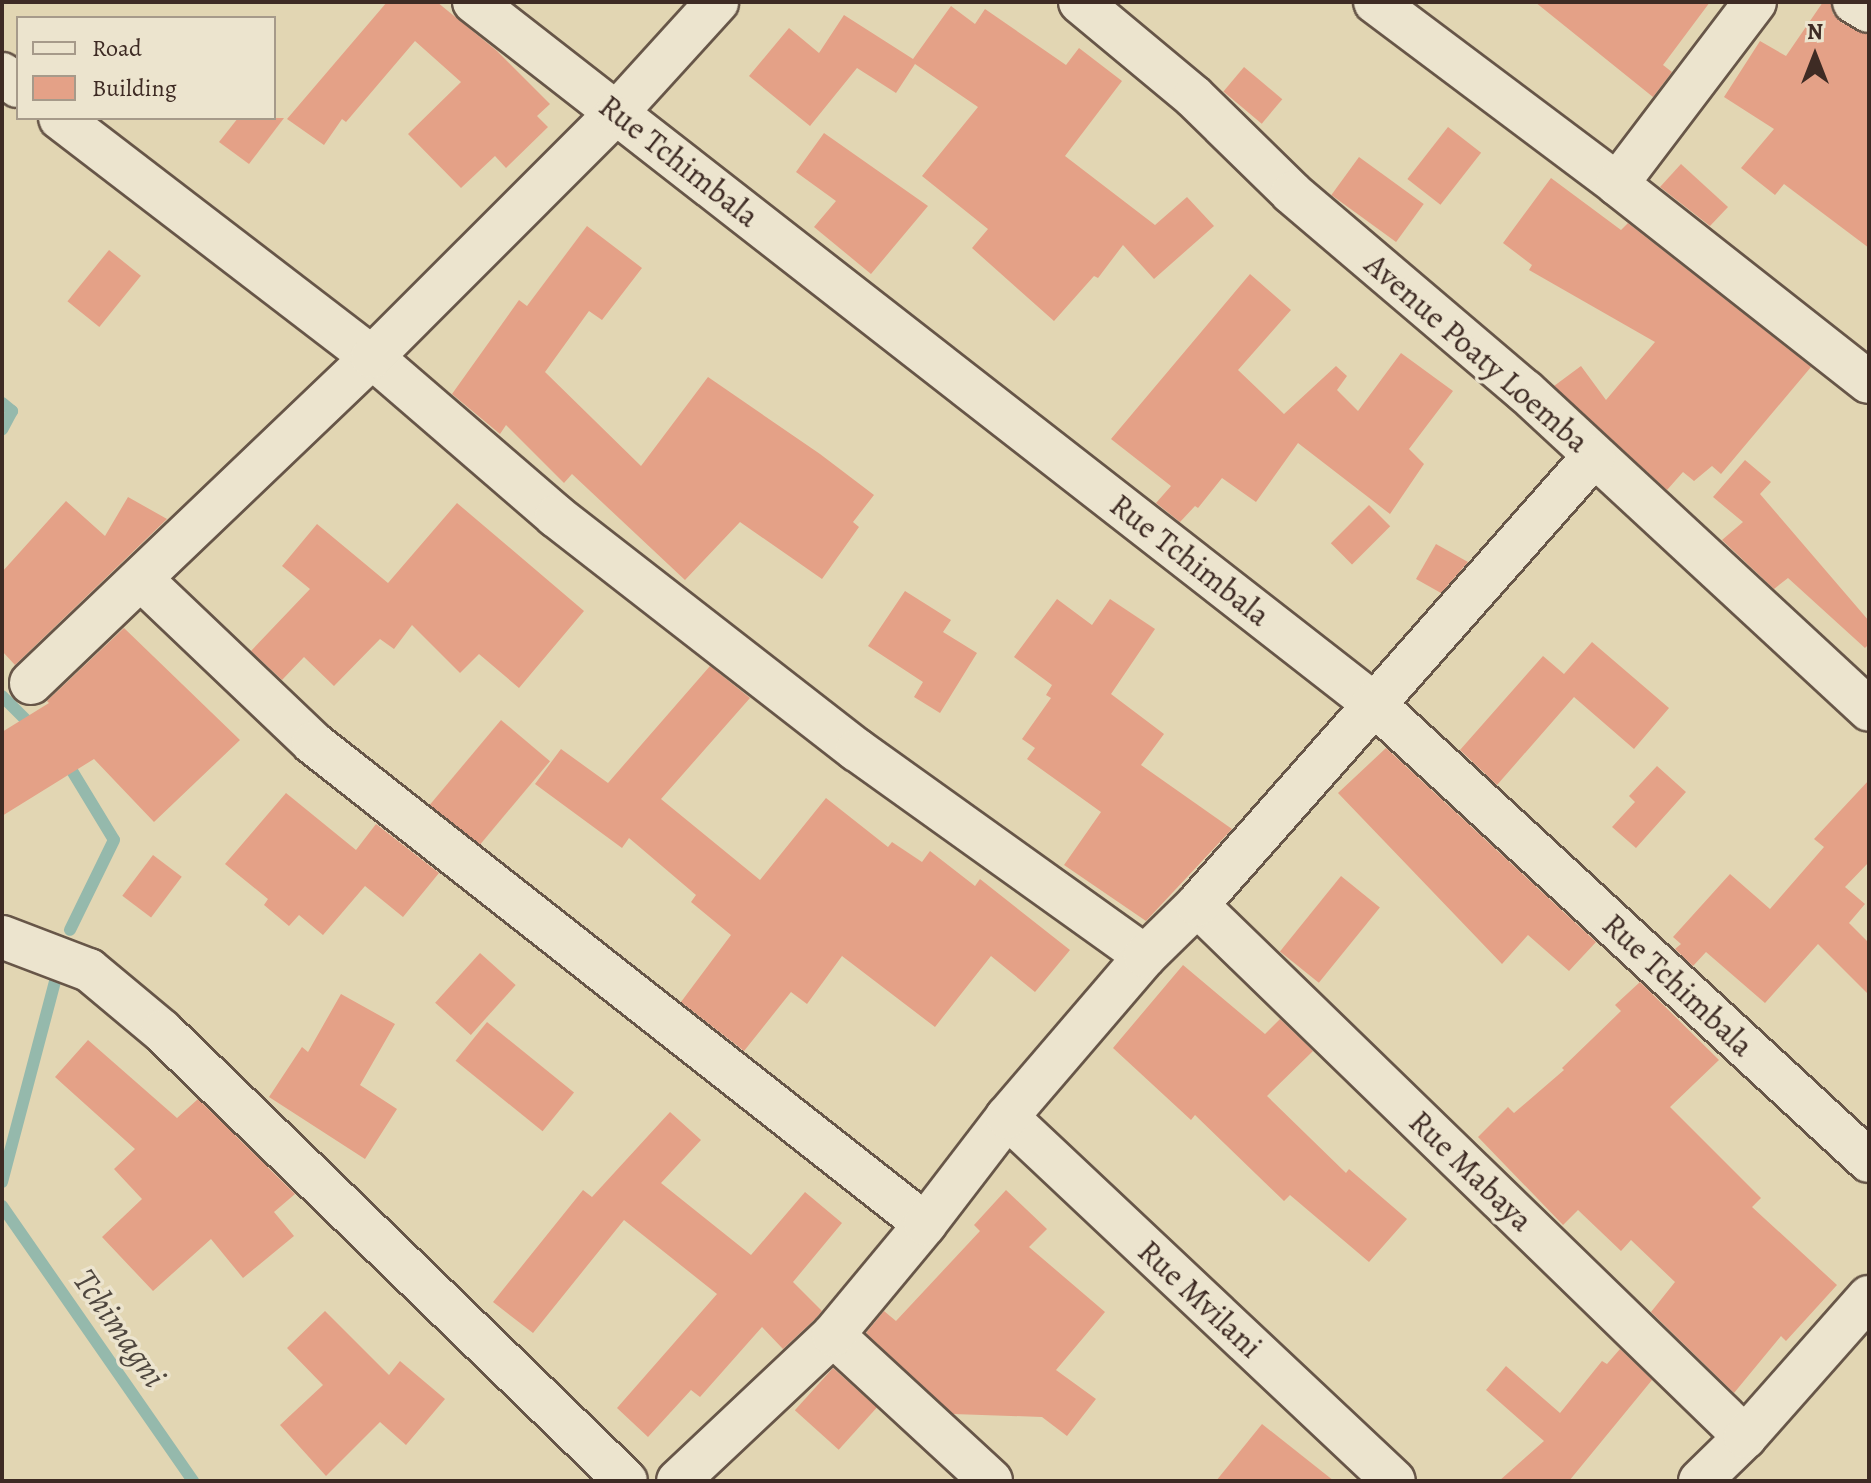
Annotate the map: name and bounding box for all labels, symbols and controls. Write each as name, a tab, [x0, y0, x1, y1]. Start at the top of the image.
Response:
legend	[16, 16, 276, 120]
north arrow	[1775, 16, 1855, 96]
text: N	[1807, 17, 1823, 47]
text: Road	[92, 32, 142, 64]
text: Building	[92, 72, 177, 104]
street label: Rue Tchimbala	[591, 87, 767, 235]
street label: Avenue Poaty Loemba	[1357, 245, 1597, 461]
street label: Rue Tchimbala	[1102, 486, 1278, 634]
street label: Rue Tchimbala	[1595, 905, 1761, 1065]
street label: Rue Mabaya	[1401, 1102, 1541, 1240]
street label: Rue Mvilani	[1130, 1232, 1270, 1366]
water label: Tchimagni	[65, 1261, 175, 1395]

